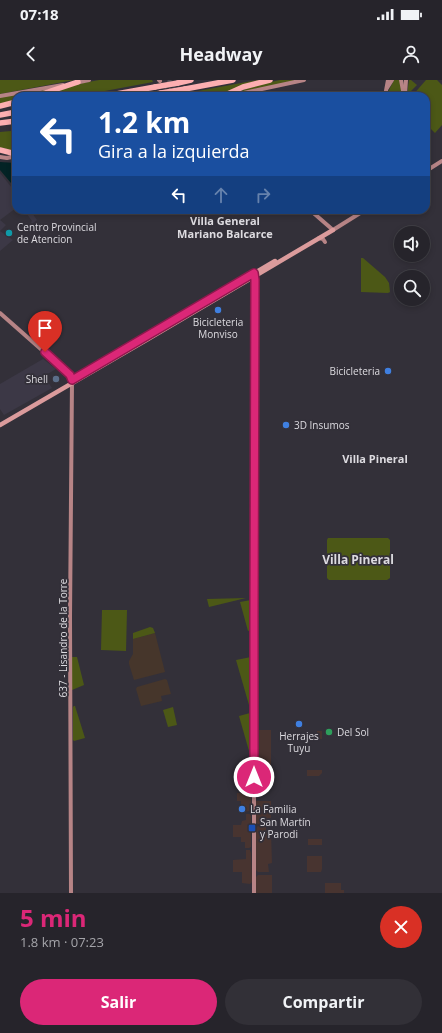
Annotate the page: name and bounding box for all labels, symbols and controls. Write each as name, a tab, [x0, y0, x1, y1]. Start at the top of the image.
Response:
text: 07:18	[20, 4, 59, 24]
text: Headway	[179, 42, 263, 66]
icon: back	[20, 43, 42, 65]
icon: person	[400, 43, 422, 65]
text: 1.2 km	[98, 103, 190, 141]
icon: left	[32, 108, 84, 160]
text: Gira a la izquierda	[98, 139, 250, 163]
icon: left	[168, 184, 190, 206]
icon: ahead	[210, 184, 232, 206]
icon: right	[252, 184, 274, 206]
district label: Villa General Mariano Balcarce	[177, 213, 273, 241]
place label: Centro Provincial de Atencion	[17, 220, 96, 246]
map controls	[394, 226, 430, 306]
button: sound	[394, 226, 430, 262]
marker: Centro Provincial de Atencion	[4, 228, 14, 238]
button: search	[394, 270, 430, 306]
marker: Bicicleteria Monviso	[213, 305, 223, 315]
pin	[28, 311, 62, 352]
place label: Bicicleteria Monviso	[193, 315, 243, 341]
icon: arrive	[34, 317, 56, 339]
place label: Bicicleteria	[329, 364, 380, 378]
marker: Bicicleteria	[383, 366, 393, 376]
place label: Shell	[26, 372, 48, 386]
marker: Shell	[51, 374, 61, 384]
place label: 3D Insumos	[294, 418, 350, 432]
marker: 3D Insumos	[281, 420, 291, 430]
district label: Villa Pineral	[342, 451, 408, 466]
district label: Villa Pineral	[322, 551, 394, 568]
street label: 637 - Lisandro de la Torre	[56, 578, 70, 697]
marker: Herrajes Tuyu	[294, 719, 304, 729]
place label: Del Sol	[337, 725, 369, 739]
marker: Del Sol	[324, 727, 334, 737]
place label: Herrajes Tuyu	[279, 729, 319, 755]
position arrow	[233, 756, 275, 798]
place label: La Familia	[250, 802, 296, 816]
marker: La Familia	[237, 804, 247, 814]
place label: San Martín y Parodi	[260, 815, 311, 841]
marker: San Martín y Parodi	[247, 823, 257, 833]
text: 5 min	[20, 901, 87, 934]
button: close	[380, 906, 422, 948]
text: 1.8 km · 07:23	[20, 933, 104, 951]
button: Salir	[20, 979, 217, 1025]
button: Compartir	[225, 979, 422, 1025]

